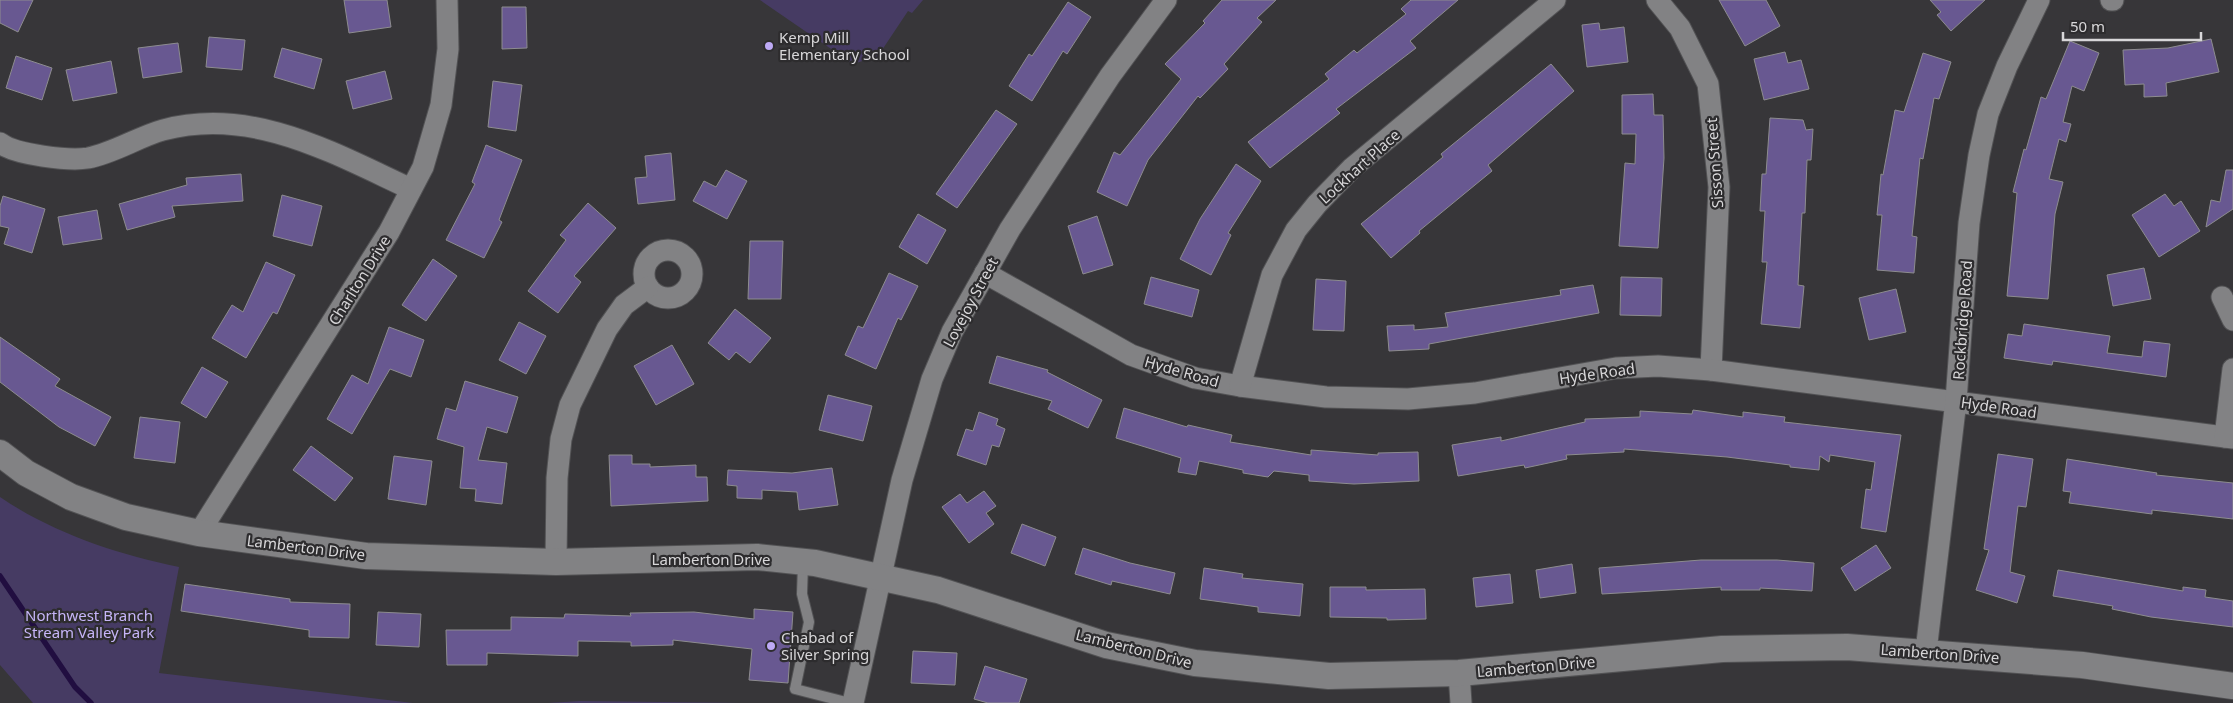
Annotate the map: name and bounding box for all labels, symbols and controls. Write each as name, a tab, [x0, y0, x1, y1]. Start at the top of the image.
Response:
scale bar	[2063, 10, 2200, 42]
text: 50 m	[2070, 16, 2105, 36]
place label: Kemp Mill Elementary School	[779, 27, 910, 64]
marker: Kemp Mill Elementary School	[763, 40, 775, 52]
street label: Sisson Street	[1701, 117, 1727, 209]
street label: Lockhart Place	[1314, 124, 1404, 208]
street label: Charlton Drive	[323, 231, 395, 329]
street label: Lovejoy Street	[938, 253, 1002, 350]
street label: Rockbridge Road	[1948, 260, 1976, 380]
street label: Hyde Road	[1143, 351, 1221, 391]
street label: Hyde Road	[1558, 358, 1636, 388]
street label: Hyde Road	[1960, 392, 2038, 422]
street label: Lamberton Drive	[246, 530, 366, 564]
street label: Lamberton Drive	[652, 549, 770, 569]
park label: Northwest Branch Stream Valley Park	[24, 605, 154, 642]
street label: Lamberton Drive	[1074, 624, 1194, 672]
place label: Chabad of Silver Spring	[781, 627, 869, 664]
street label: Lamberton Drive	[1880, 639, 2000, 667]
marker: Chabad of Silver Spring	[765, 640, 777, 652]
street label: Lamberton Drive	[1476, 651, 1596, 681]

